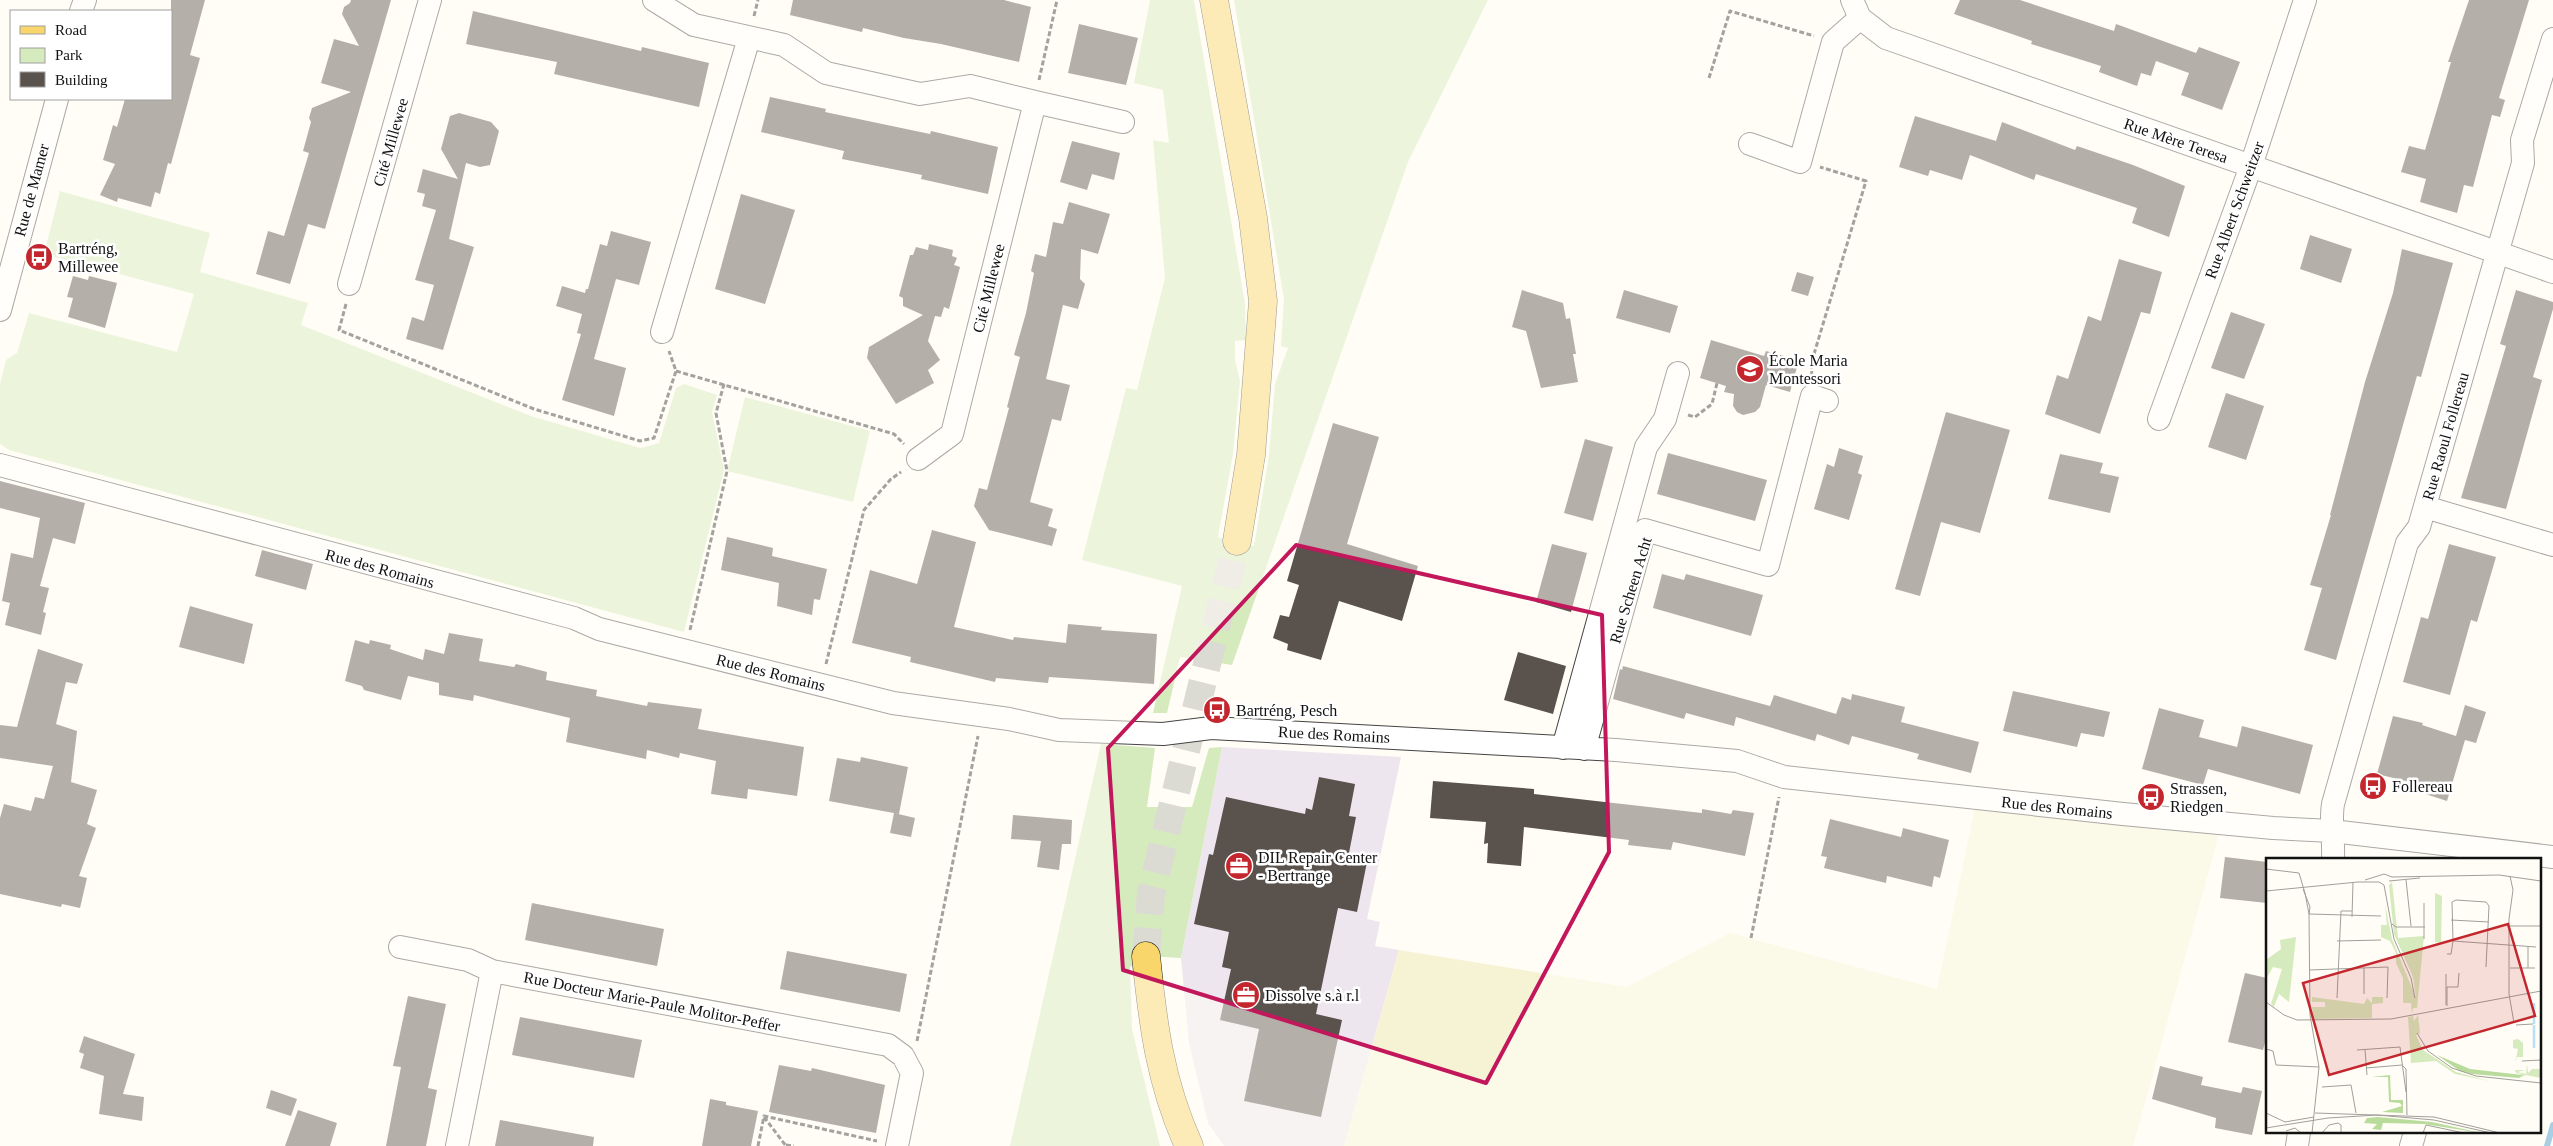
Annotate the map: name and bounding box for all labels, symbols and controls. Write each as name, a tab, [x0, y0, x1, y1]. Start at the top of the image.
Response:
legend	[10, 10, 172, 100]
text: Road	[55, 22, 87, 38]
text: Park	[55, 47, 83, 63]
text: Building	[55, 72, 108, 88]
street label: Cité Millewee	[370, 96, 411, 188]
street label: Rue Mère Teresa	[2122, 115, 2230, 166]
street label: Rue Albert Schweitzer	[2202, 139, 2267, 281]
street label: Rue de Mamer	[11, 141, 52, 238]
place label: Bartréng, Millewee	[58, 240, 118, 275]
bus stop icon: Bartréng, Millewee	[24, 242, 54, 272]
street label: Cité Millewee	[969, 242, 1008, 334]
place label: École Maria Montessori	[1769, 351, 1848, 387]
school or university icon: École Maria Montessori	[1735, 354, 1765, 384]
street label: Rue Raoul Follereau	[2419, 370, 2472, 502]
street label: Rue Scheen Acht	[1606, 534, 1655, 645]
street label: Rue des Romains	[324, 546, 436, 591]
street label: Rue des Romains	[714, 651, 827, 694]
bus stop icon: Bartréng, Pesch	[1202, 695, 1232, 725]
place label: Bartréng, Pesch	[1236, 702, 1337, 720]
street label: Rue des Romains	[1278, 723, 1390, 746]
bus stop icon: Follereau	[2358, 771, 2388, 801]
place label: Follereau	[2392, 778, 2452, 795]
place label: Strassen, Riedgen	[2170, 780, 2227, 816]
bus stop icon: Strassen, Riedgen	[2136, 782, 2166, 812]
street label: Rue des Romains	[2000, 793, 2114, 822]
place label: DIL Repair Center - Bertrange	[1258, 849, 1378, 885]
office icon: DIL Repair Center - Bertrange	[1224, 851, 1254, 881]
inset map	[2266, 858, 2540, 1134]
street label: Rue Docteur Marie-Paule Molitor-Peffer	[522, 968, 782, 1035]
office icon: Dissolve s.à r.l	[1231, 980, 1261, 1010]
place label: Dissolve s.à r.l	[1265, 987, 1360, 1004]

